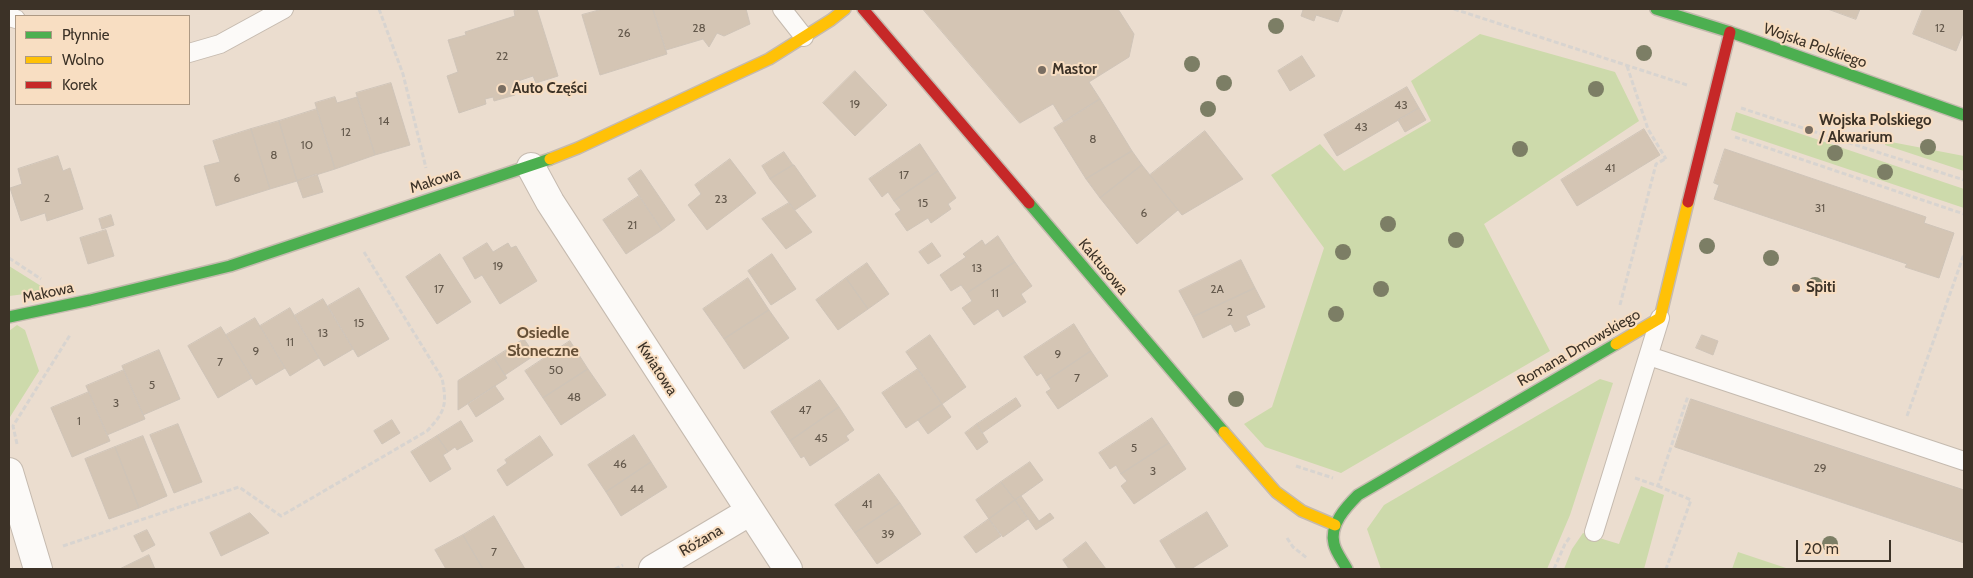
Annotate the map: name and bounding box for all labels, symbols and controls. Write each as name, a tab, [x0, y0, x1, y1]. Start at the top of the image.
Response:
legend	[15, 15, 190, 105]
street label: Wojska Polskiego	[1761, 20, 1869, 72]
house number: 28	[692, 21, 706, 35]
house number: 12	[1935, 21, 1945, 35]
text: Płynnie	[62, 26, 109, 44]
house number: 26	[617, 26, 631, 40]
house number: 22	[496, 49, 508, 63]
text: Wolno	[62, 51, 104, 69]
place label: Mastor	[1052, 61, 1097, 79]
marker: Mastor	[1036, 64, 1048, 76]
text: Korek	[62, 76, 97, 94]
place label: Auto Części	[512, 80, 587, 98]
marker: Auto Części	[496, 83, 508, 95]
house number: 19	[850, 97, 860, 111]
house number: 43	[1394, 98, 1408, 112]
place label: Wojska Polskiego / Akwarium	[1819, 112, 1932, 147]
house number: 14	[379, 114, 389, 128]
house number: 43	[1354, 120, 1368, 134]
marker: Wojska Polskiego / Akwarium	[1803, 124, 1815, 136]
house number: 12	[341, 125, 351, 139]
house number: 8	[1089, 132, 1097, 146]
house number: 10	[301, 138, 313, 152]
house number: 8	[270, 148, 278, 162]
house number: 41	[1605, 161, 1615, 175]
street label: Makowa	[408, 164, 462, 198]
house number: 17	[899, 168, 909, 182]
house number: 6	[234, 171, 240, 185]
house number: 2	[44, 191, 50, 205]
house number: 23	[715, 192, 727, 206]
house number: 15	[918, 196, 928, 210]
house number: 31	[1815, 201, 1825, 215]
house number: 6	[1141, 206, 1147, 220]
house number: 21	[627, 218, 637, 232]
street label: Kaktusowa	[1074, 235, 1132, 299]
house number: 19	[493, 259, 503, 273]
house number: 13	[972, 261, 982, 275]
street label: Makowa	[21, 279, 75, 307]
place label: Spiti	[1806, 279, 1836, 297]
house number: 17	[434, 282, 444, 296]
house number: 2A	[1210, 282, 1224, 296]
marker: Spiti	[1790, 282, 1802, 294]
house number: 11	[991, 286, 999, 300]
house number: 2	[1227, 305, 1233, 319]
street label: Romana Dmowskiego	[1514, 305, 1644, 391]
house number: 15	[354, 316, 364, 330]
district label: Osiedle Słoneczne	[507, 323, 579, 361]
house number: 13	[318, 326, 328, 340]
house number: 11	[286, 335, 294, 349]
street label: Kwiatowa	[633, 339, 681, 399]
house number: 9	[253, 344, 259, 358]
house number: 9	[1055, 347, 1061, 361]
house number: 7	[217, 355, 223, 369]
house number: 50	[549, 363, 563, 377]
house number: 7	[1074, 371, 1080, 385]
house number: 5	[149, 378, 155, 392]
house number: 48	[567, 390, 581, 404]
house number: 3	[113, 396, 119, 410]
house number: 47	[799, 403, 811, 417]
house number: 1	[77, 414, 81, 428]
house number: 45	[814, 431, 828, 445]
house number: 5	[1131, 441, 1137, 455]
house number: 46	[613, 457, 627, 471]
house number: 29	[1813, 461, 1827, 475]
house number: 3	[1150, 464, 1156, 478]
house number: 44	[630, 482, 644, 496]
house number: 41	[862, 497, 872, 511]
street label: Różana	[676, 521, 726, 561]
house number: 39	[881, 527, 895, 541]
scale bar	[1798, 530, 1893, 562]
text: 20 m	[1804, 540, 1839, 558]
house number: 7	[491, 545, 497, 559]

